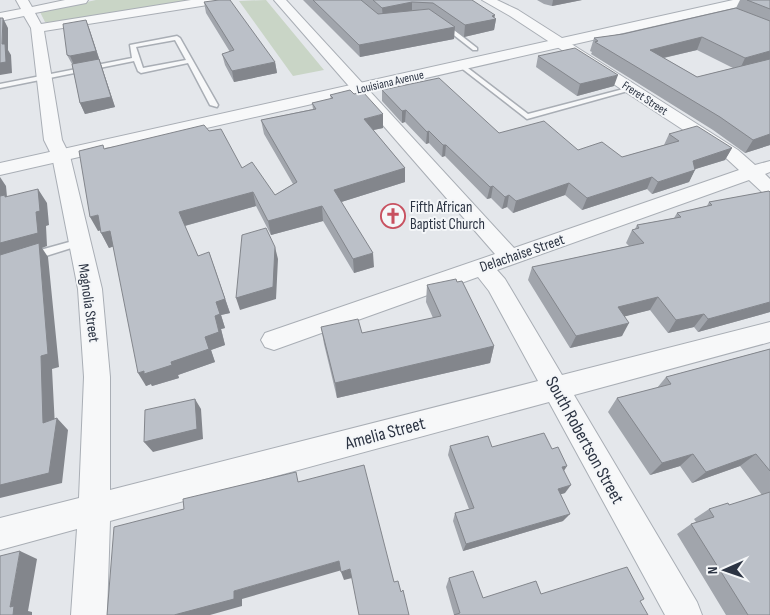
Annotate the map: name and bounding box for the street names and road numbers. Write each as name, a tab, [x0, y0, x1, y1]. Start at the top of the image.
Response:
street label: Louisiana Avenue	[355, 67, 425, 98]
street label: Freret Street	[619, 78, 671, 119]
street label: Delachaise Street	[477, 230, 567, 277]
street label: Magnolia Street	[74, 263, 103, 344]
street label: South Robertson Street	[541, 373, 628, 508]
street label: Amelia Street	[342, 413, 428, 454]

